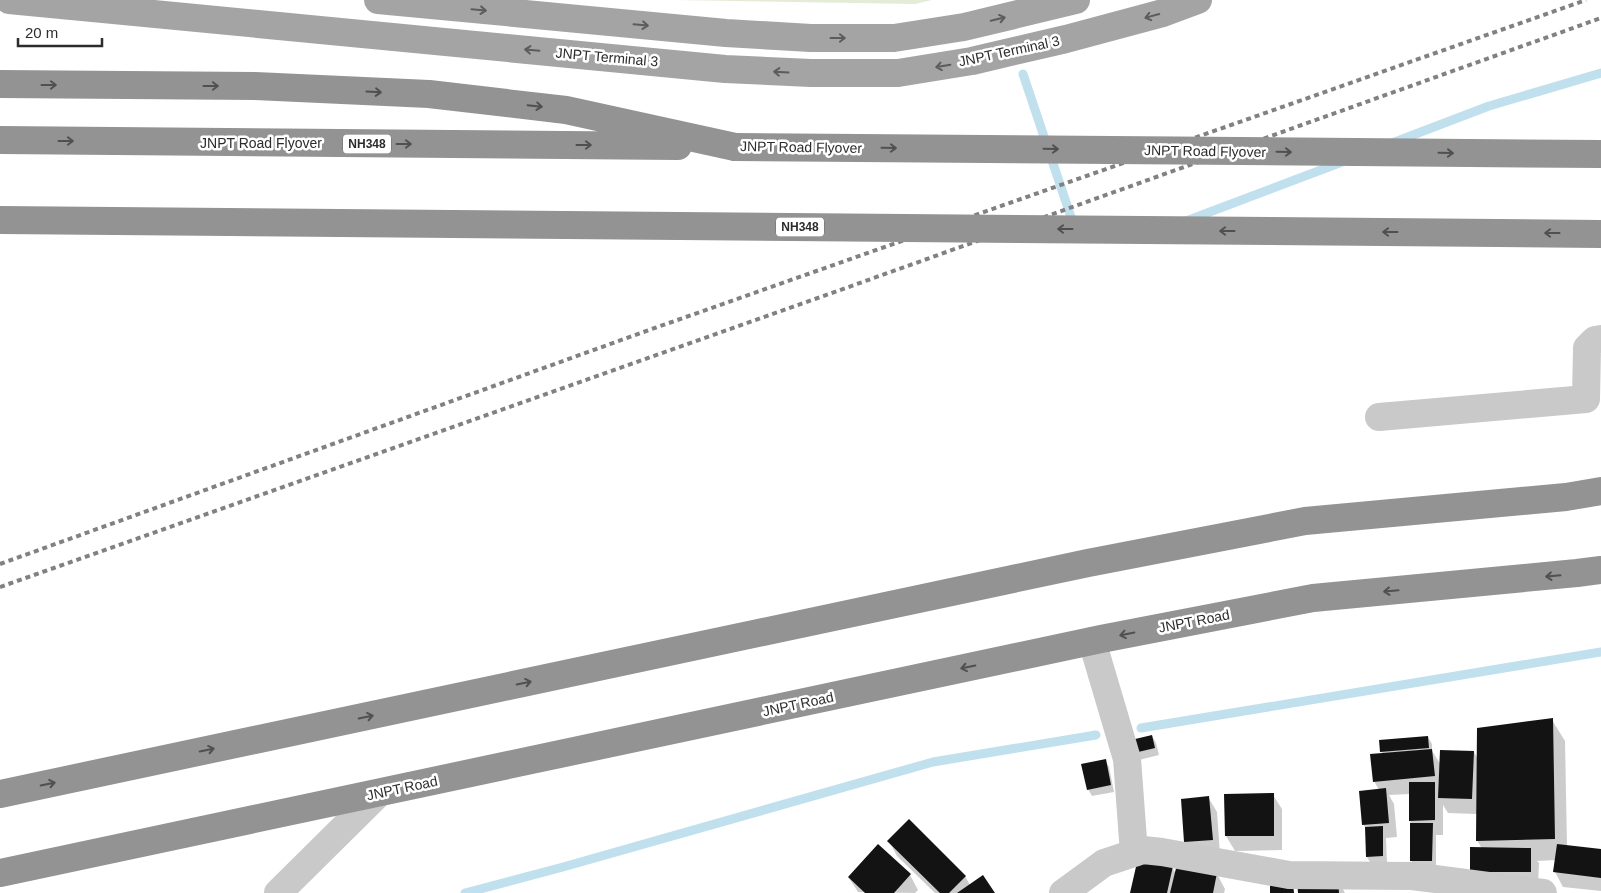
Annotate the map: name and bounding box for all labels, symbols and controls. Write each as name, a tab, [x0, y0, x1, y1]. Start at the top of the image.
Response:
one-way arrow	[471, 5, 487, 14]
one-way arrow	[1144, 12, 1160, 21]
one-way arrow	[990, 14, 1006, 23]
scale bar	[18, 15, 101, 47]
one-way arrow	[633, 20, 649, 30]
text: 20 m	[25, 24, 58, 41]
street label: JNPT Terminal 3	[957, 32, 1061, 70]
one-way arrow	[830, 33, 846, 43]
one-way arrow	[524, 45, 540, 55]
street label: JNPT Terminal 3	[555, 45, 659, 69]
one-way arrow	[935, 61, 951, 71]
one-way arrow	[773, 67, 789, 76]
one-way arrow	[40, 80, 56, 89]
one-way arrow	[202, 81, 219, 91]
one-way arrow	[365, 87, 381, 96]
one-way arrow	[527, 101, 543, 111]
road number: NH348	[343, 134, 391, 154]
street label: JNPT Road Flyover	[200, 135, 322, 151]
one-way arrow	[58, 136, 74, 146]
street label: JNPT Road Flyover	[740, 138, 862, 156]
one-way arrow	[395, 139, 411, 149]
one-way arrow	[575, 140, 591, 150]
street label: JNPT Road Flyover	[1144, 142, 1266, 160]
one-way arrow	[880, 143, 896, 153]
one-way arrow	[1043, 145, 1059, 154]
one-way arrow	[1275, 147, 1291, 156]
one-way arrow	[1438, 148, 1454, 158]
road number: NH348	[776, 218, 824, 236]
one-way arrow	[1057, 224, 1074, 234]
one-way arrow	[1220, 226, 1236, 236]
one-way arrow	[1382, 227, 1398, 237]
one-way arrow	[1545, 228, 1561, 238]
one-way arrow	[1545, 571, 1561, 581]
one-way arrow	[1383, 586, 1399, 596]
street label: JNPT Road	[1157, 606, 1231, 636]
one-way arrow	[1119, 629, 1135, 639]
one-way arrow	[961, 663, 977, 672]
one-way arrow	[516, 677, 532, 687]
street label: JNPT Road	[761, 689, 835, 719]
one-way arrow	[357, 711, 373, 721]
one-way arrow	[198, 745, 214, 755]
street label: JNPT Road	[365, 773, 439, 803]
one-way arrow	[39, 779, 55, 788]

